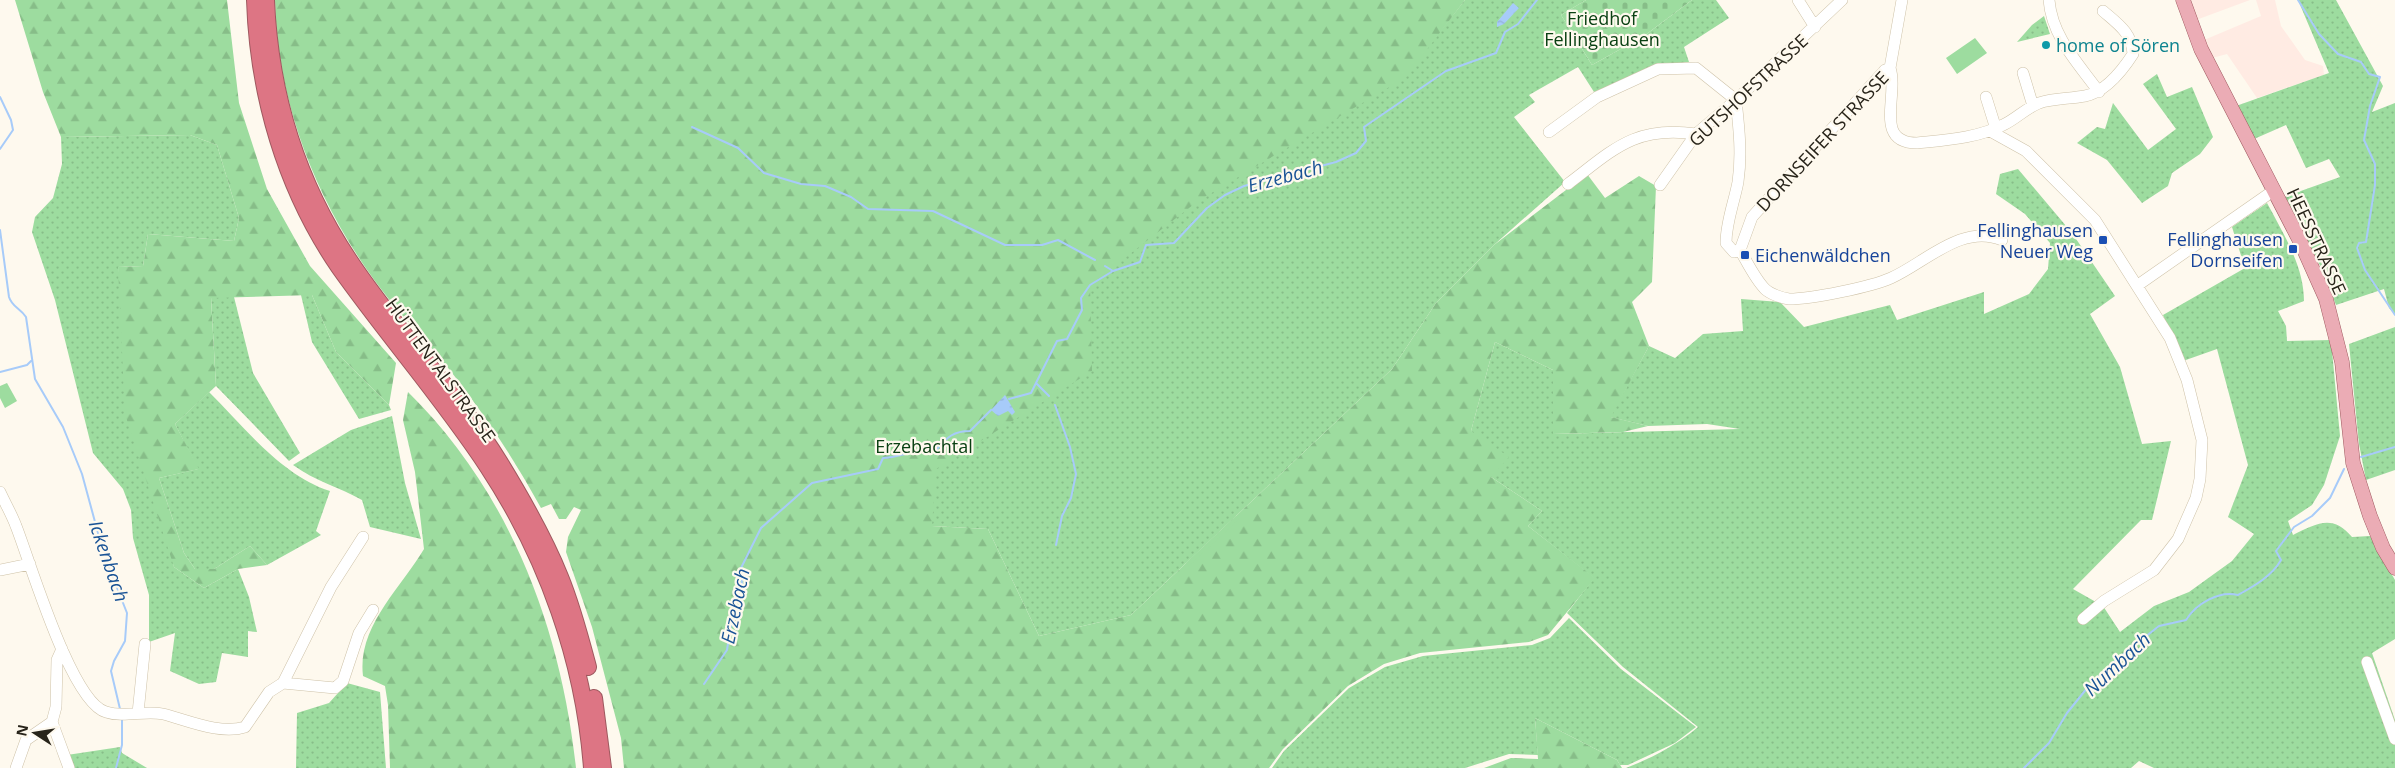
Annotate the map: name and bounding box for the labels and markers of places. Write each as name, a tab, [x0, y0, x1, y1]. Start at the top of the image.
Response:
place label: home of Sören	[2056, 33, 2180, 57]
marker: home of Sören	[2040, 39, 2052, 51]
place label: Fellinghausen Neuer Weg	[1977, 218, 2093, 263]
place label: Fellinghausen Dornseifen	[2167, 227, 2283, 272]
marker: Fellinghausen Neuer Weg	[2097, 234, 2109, 246]
place label: Eichenwäldchen	[1755, 243, 1891, 267]
marker: Fellinghausen Dornseifen	[2287, 243, 2299, 255]
marker: Eichenwäldchen	[1739, 249, 1751, 261]

